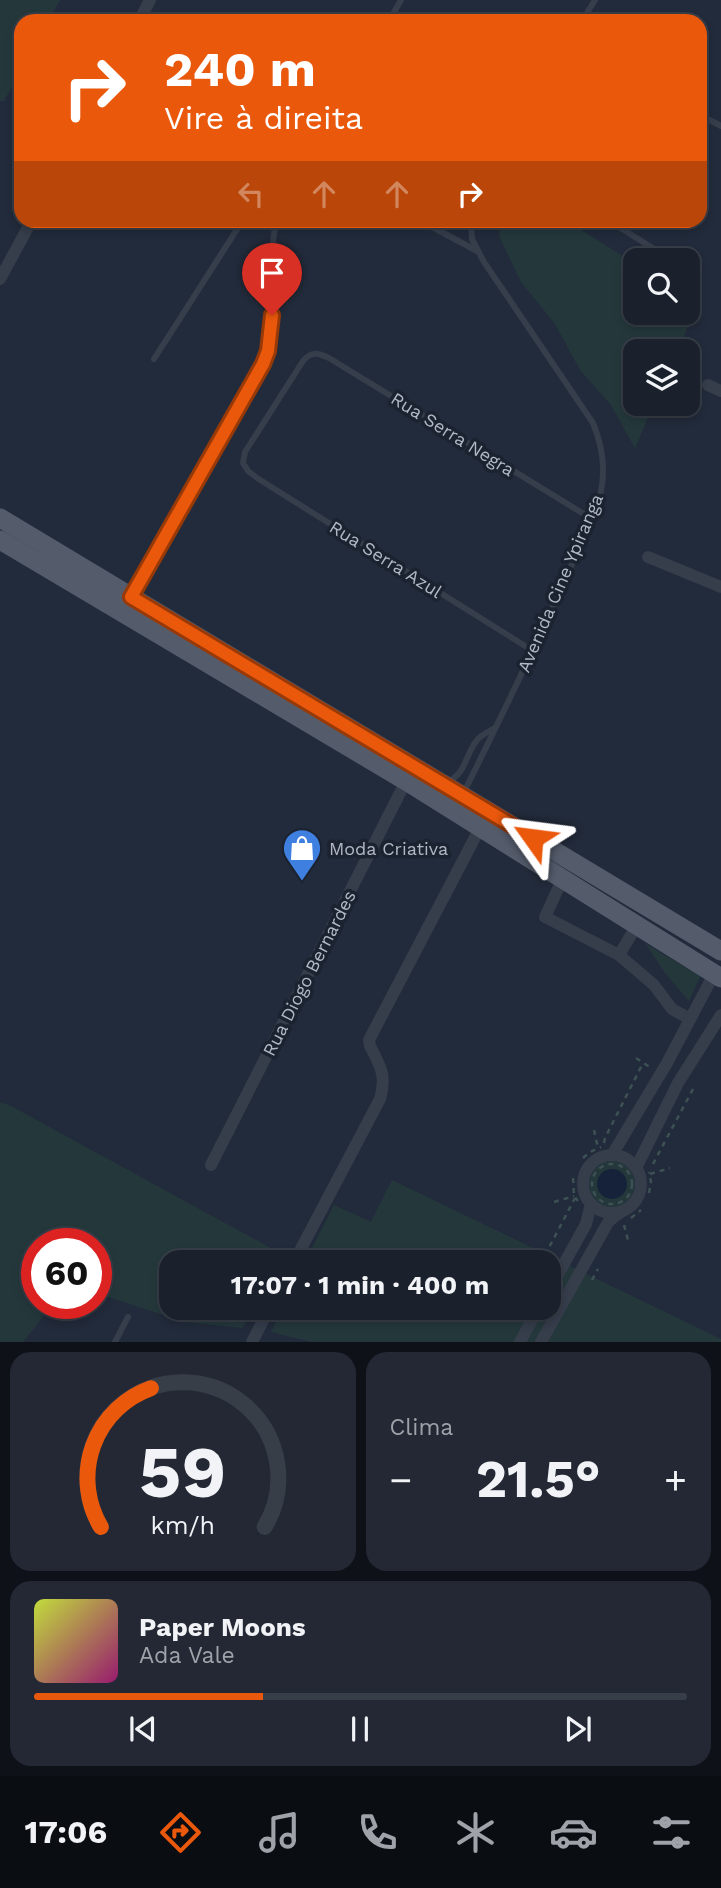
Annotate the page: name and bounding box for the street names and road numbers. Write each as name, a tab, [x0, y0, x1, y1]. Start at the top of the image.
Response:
street label: Rua Serra Negra	[387, 388, 519, 480]
street label: Avenida Cine Ypiranga	[513, 491, 607, 675]
street label: Rua Serra Azul	[326, 516, 446, 602]
street label: Rua Diogo Bernardes	[258, 887, 360, 1059]

